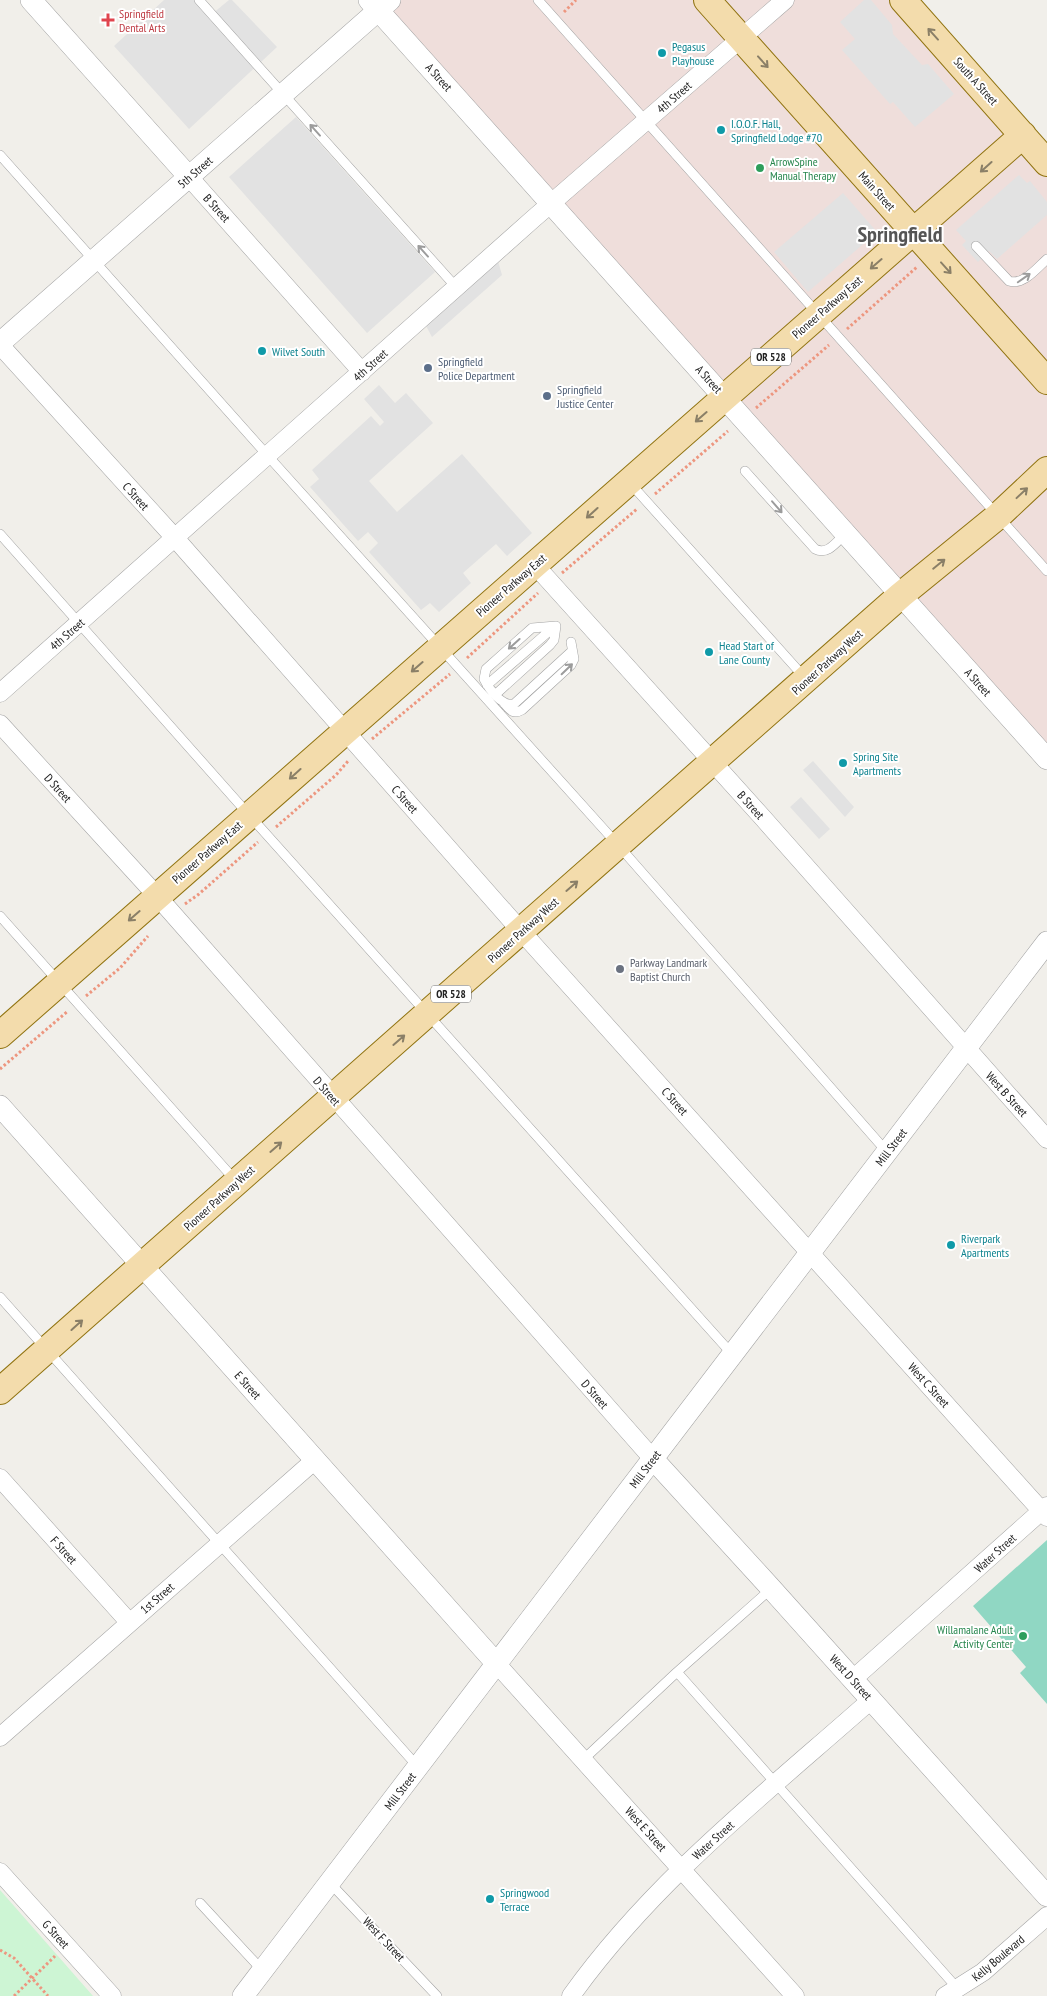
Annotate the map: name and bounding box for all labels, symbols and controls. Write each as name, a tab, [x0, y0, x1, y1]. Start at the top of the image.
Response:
place label: Springfield Dental Arts	[119, 6, 165, 35]
marker: Springfield Dental Arts	[101, 13, 115, 27]
one-way arrow	[927, 27, 939, 40]
place label: Pegasus Playhouse	[672, 39, 714, 68]
marker: Pegasus Playhouse	[656, 47, 668, 59]
street label: South A Street	[951, 54, 1002, 108]
one-way arrow	[757, 56, 769, 69]
street label: A Street	[422, 60, 456, 95]
street label: 4th Street	[653, 77, 695, 116]
place label: I.O.O.F. Hall, Springfield Lodge #70	[731, 116, 822, 145]
one-way arrow	[309, 124, 320, 137]
marker: I.O.O.F. Hall, Springfield Lodge #70	[715, 124, 727, 136]
street label: 5th Street	[174, 152, 216, 191]
place label: ArrowSpine Manual Therapy	[770, 154, 837, 183]
one-way arrow	[980, 161, 993, 173]
marker: ArrowSpine Manual Therapy	[754, 162, 766, 174]
street label: Main Street	[855, 168, 899, 214]
street label: B Street	[200, 191, 234, 226]
district label: Springfield	[857, 220, 943, 248]
one-way arrow	[418, 245, 429, 258]
one-way arrow	[870, 258, 883, 269]
one-way arrow	[940, 261, 952, 274]
street label: Pioneer Parkway East	[789, 272, 866, 341]
one-way arrow	[1017, 273, 1031, 283]
place label: Wilvet South	[272, 344, 325, 359]
marker: Wilvet South	[256, 345, 268, 357]
street label: 4th Street	[350, 345, 391, 384]
road number: OR 528	[751, 348, 791, 366]
place label: Springfield Police Department	[438, 354, 515, 383]
marker: Springfield Police Department	[422, 362, 434, 374]
street label: A Street	[692, 362, 726, 397]
place label: Springfield Justice Center	[556, 382, 614, 411]
marker: Springfield Justice Center	[541, 390, 553, 402]
one-way arrow	[695, 412, 708, 423]
street label: C Street	[120, 479, 153, 514]
one-way arrow	[1016, 487, 1029, 499]
one-way arrow	[771, 501, 783, 514]
one-way arrow	[585, 508, 598, 519]
street label: Pioneer Parkway East	[473, 550, 550, 619]
one-way arrow	[932, 559, 945, 570]
street label: 4th Street	[46, 614, 88, 653]
street label: Pioneer Parkway West	[788, 626, 866, 698]
one-way arrow	[507, 638, 520, 650]
place label: Head Start of Lane County	[719, 638, 775, 667]
marker: Head Start of Lane County	[703, 646, 715, 658]
one-way arrow	[411, 661, 424, 673]
one-way arrow	[561, 663, 573, 675]
street label: A Street	[961, 665, 995, 700]
place label: Spring Site Apartments	[853, 749, 901, 778]
marker: Spring Site Apartments	[837, 757, 849, 769]
one-way arrow	[289, 768, 302, 780]
street label: D Street	[41, 770, 75, 806]
street label: C Street	[389, 782, 422, 817]
street label: B Street	[734, 788, 768, 823]
street label: Pioneer Parkway East	[169, 817, 246, 886]
one-way arrow	[566, 880, 579, 892]
street label: Pioneer Parkway West	[484, 894, 562, 966]
one-way arrow	[127, 911, 140, 922]
place label: Parkway Landmark Baptist Church	[630, 955, 707, 984]
marker: Parkway Landmark Baptist Church	[614, 963, 626, 975]
road number: OR 528	[431, 986, 471, 1002]
one-way arrow	[392, 1034, 405, 1046]
street label: West B Street	[983, 1068, 1032, 1120]
street label: D Street	[310, 1073, 344, 1109]
street label: C Street	[659, 1084, 692, 1119]
street label: Mill Street	[872, 1125, 910, 1169]
one-way arrow	[270, 1142, 283, 1153]
street label: Pioneer Parkway West	[180, 1162, 258, 1234]
place label: Riverpark Apartments	[961, 1231, 1009, 1260]
marker: Riverpark Apartments	[945, 1239, 957, 1251]
one-way arrow	[70, 1319, 83, 1331]
street label: West C Street	[905, 1360, 953, 1411]
street label: E Street	[232, 1368, 265, 1403]
street label: D Street	[578, 1376, 612, 1412]
street label: Mill Street	[626, 1447, 664, 1491]
street label: Water Street	[971, 1530, 1020, 1576]
street label: F Street	[48, 1533, 81, 1568]
street label: 1st Street	[137, 1579, 178, 1617]
place label: Willamalane Adult Activity Center	[937, 1622, 1014, 1651]
marker: Willamalane Adult Activity Center	[1017, 1630, 1029, 1642]
street label: West D Street	[827, 1651, 876, 1703]
street label: Mill Street	[381, 1769, 419, 1813]
street label: West E Street	[622, 1804, 670, 1855]
street label: Water Street	[689, 1817, 738, 1863]
place label: Springwood Terrace	[500, 1885, 549, 1914]
marker: Springwood Terrace	[484, 1893, 496, 1905]
street label: West F Street	[360, 1914, 409, 1965]
street label: G Street	[39, 1917, 73, 1952]
street label: Kelly Boulevard	[969, 1932, 1027, 1984]

